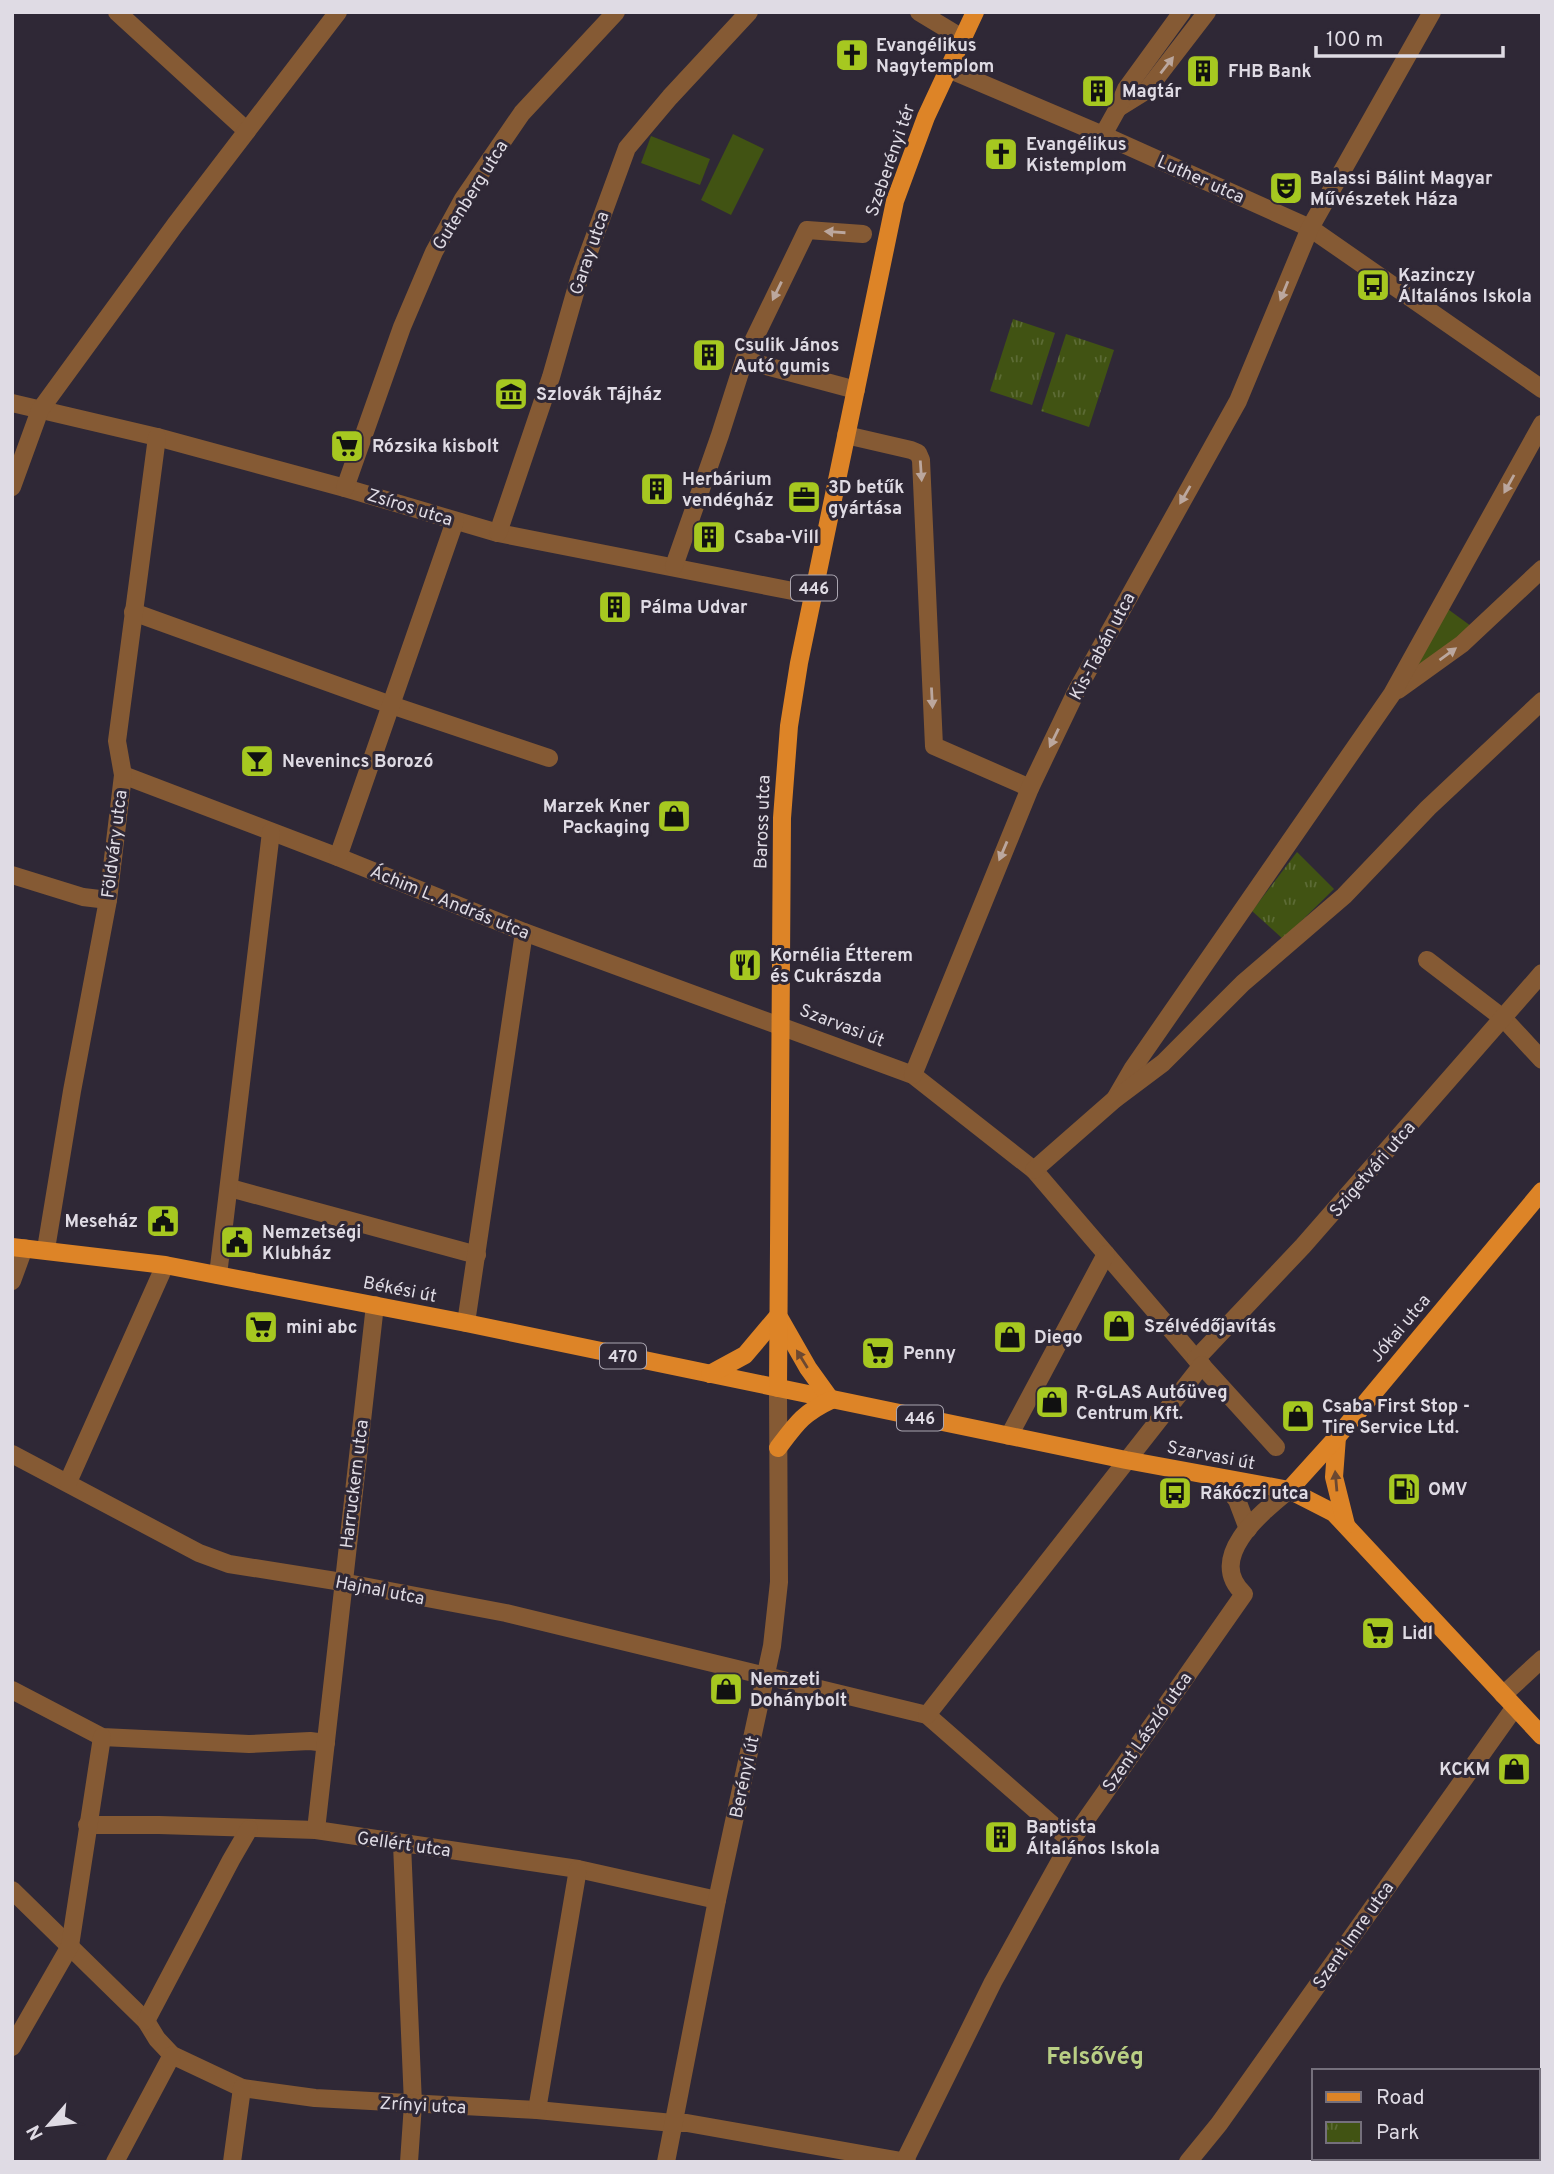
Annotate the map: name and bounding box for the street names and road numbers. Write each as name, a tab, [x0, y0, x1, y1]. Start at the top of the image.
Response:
street label: Szeberényi tér	[861, 101, 921, 220]
street label: Gutenberg utca	[428, 137, 514, 255]
street label: Luther utca	[1153, 151, 1248, 210]
street label: Garay utca	[565, 209, 615, 298]
street label: Zsíros utca	[364, 484, 455, 532]
road number: 446	[791, 576, 837, 600]
street label: Kis-Tabán utca	[1065, 589, 1141, 705]
street label: Baross utca	[750, 775, 777, 870]
street label: Földváry utca	[97, 789, 134, 900]
street label: Áchim L. András utca	[366, 859, 533, 946]
street label: Szarvasi út	[796, 1000, 887, 1053]
street label: Szigetvári utca	[1325, 1117, 1421, 1223]
street label: Békési út	[361, 1272, 438, 1309]
street label: Jókai utca	[1366, 1290, 1436, 1368]
road number: 470	[600, 1344, 646, 1368]
road number: 446	[897, 1406, 943, 1430]
street label: Harruckern utca	[336, 1418, 375, 1550]
street label: Szarvasi út	[1165, 1437, 1257, 1476]
street label: Hajnal utca	[333, 1572, 426, 1611]
street label: Szent László utca	[1098, 1668, 1198, 1797]
street label: Berényi út	[726, 1734, 765, 1821]
street label: Gellért utca	[355, 1828, 452, 1863]
street label: Szent Imre utca	[1309, 1877, 1400, 1994]
street label: Zrínyi utca	[379, 2093, 467, 2120]

